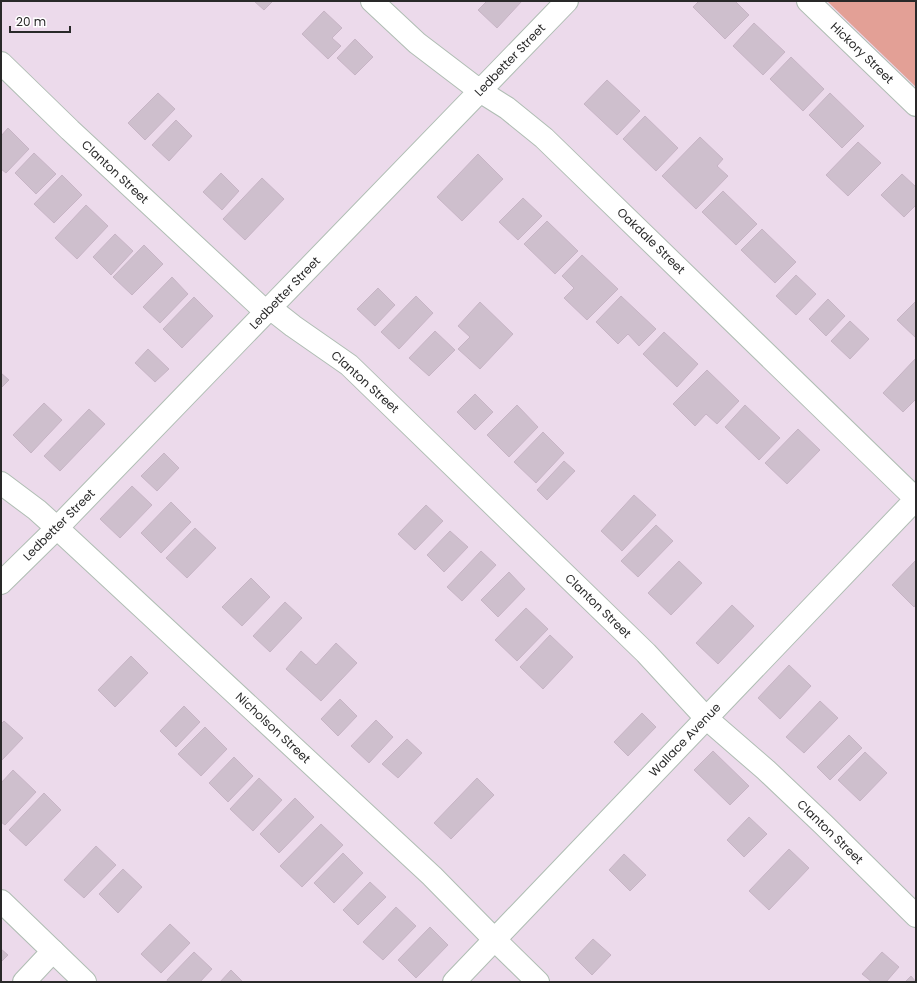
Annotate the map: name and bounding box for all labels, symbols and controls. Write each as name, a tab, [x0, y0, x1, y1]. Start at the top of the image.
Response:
scale bar	[10, 8, 70, 34]
text: 20 m	[16, 13, 46, 30]
street label: Hickory Street	[827, 18, 898, 87]
street label: Ledbetter Street	[470, 19, 549, 100]
street label: Clanton Street	[78, 136, 153, 207]
street label: Oakdale Street	[614, 204, 689, 278]
street label: Ledbetter Street	[245, 252, 324, 333]
street label: Clanton Street	[328, 347, 403, 417]
street label: Ledbetter Street	[19, 485, 98, 564]
street label: Clanton Street	[561, 570, 635, 642]
street label: Nicholson Street	[232, 688, 315, 767]
street label: Wallace Avenue	[645, 699, 724, 780]
street label: Clanton Street	[793, 796, 867, 868]

